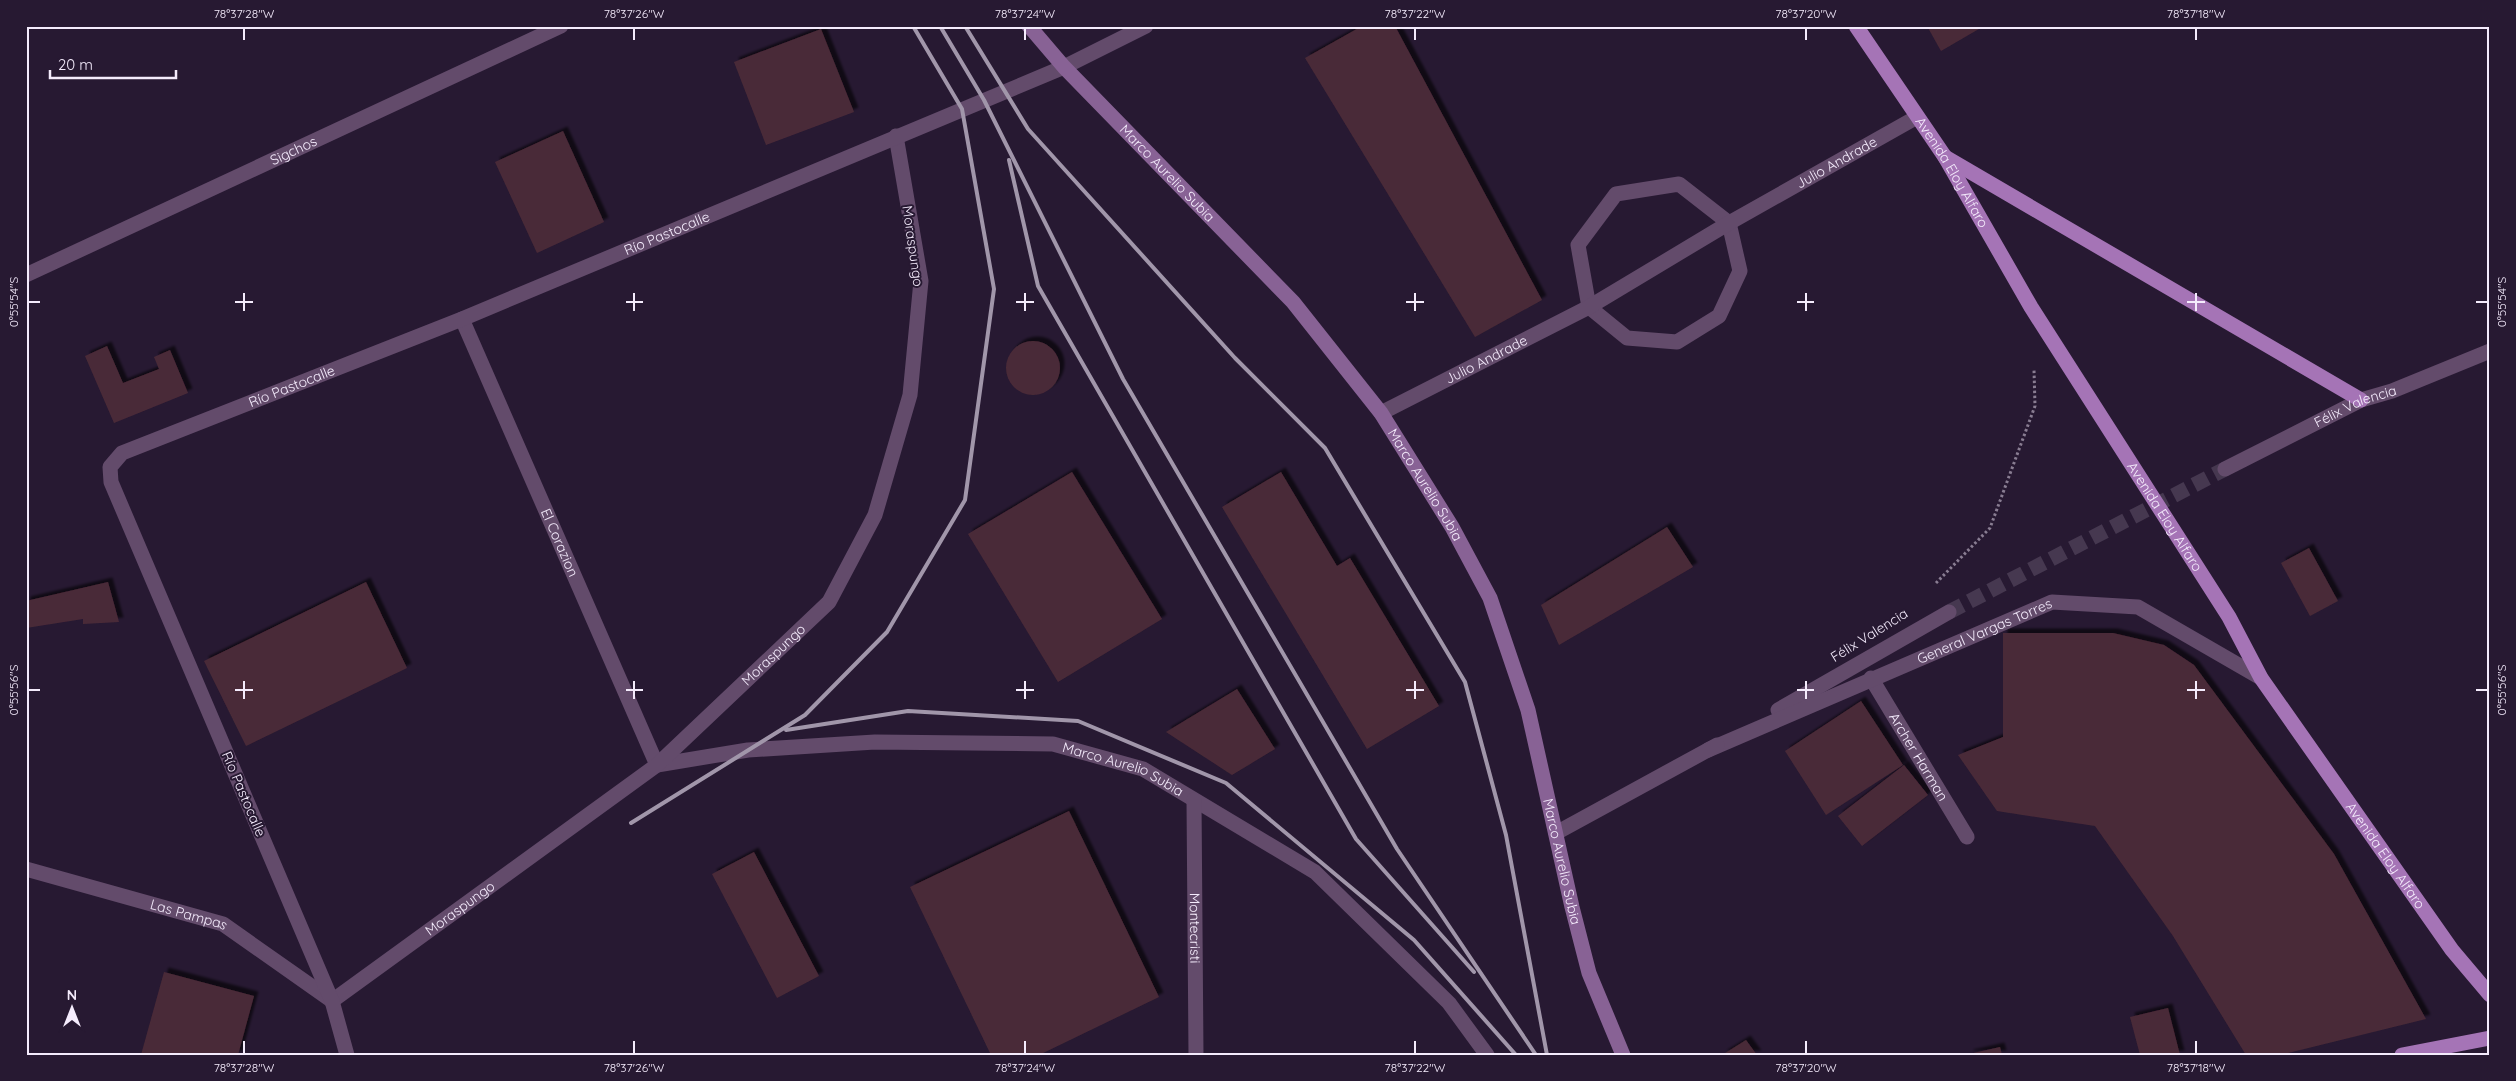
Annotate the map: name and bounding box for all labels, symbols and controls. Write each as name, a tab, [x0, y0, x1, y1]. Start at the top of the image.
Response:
text: 78°37'28"W	[214, 6, 275, 21]
text: 78°37'26"W	[604, 6, 665, 21]
text: 78°37'24"W	[995, 6, 1056, 21]
text: 78°37'22"W	[1385, 6, 1446, 21]
text: 78°37'20"W	[1775, 6, 1837, 21]
text: 78°37'18"W	[2167, 6, 2226, 21]
scale bar	[50, 48, 176, 80]
text: 20 m	[58, 55, 93, 74]
street label: Avenida Eloy Alfaro	[1911, 113, 1993, 231]
street label: Marco Aurelio Subia	[1116, 121, 1219, 226]
street label: Sigchos	[267, 132, 320, 169]
street label: Julio Andrade	[1793, 132, 1880, 192]
street label: Moraspungo	[898, 204, 928, 288]
street label: Río Pastocalle	[621, 207, 712, 259]
text: 0°55'54"S	[6, 276, 21, 327]
text: 0°55'54"S	[2494, 276, 2509, 327]
street label: Julio Andrade	[1442, 331, 1531, 388]
street label: Río Pastocalle	[246, 361, 337, 411]
street label: Félix Valencia	[2311, 381, 2399, 431]
street label: Marco Aurelio Subia	[1384, 425, 1467, 544]
street label: Avenida Eloy Alfaro	[2123, 458, 2207, 575]
street label: El Corazion	[537, 506, 583, 579]
street label: General Vargas Torres	[1914, 594, 2055, 668]
street label: Félix Valencia	[1827, 604, 1911, 666]
street label: Moraspungo	[738, 620, 809, 689]
text: 0°55'56"S	[6, 664, 21, 715]
text: 0°55'56"S	[2494, 664, 2509, 715]
street label: Archer Harman	[1885, 709, 1952, 804]
street label: Marco Aurelio Subia	[1060, 738, 1187, 800]
street label: Río Pastocalle	[218, 749, 270, 840]
street label: Marco Aurelio Subia	[1539, 797, 1585, 927]
street label: Avenida Eloy Alfaro	[2342, 799, 2429, 913]
street label: Moraspungo	[421, 877, 498, 939]
street label: Montecristi	[1186, 893, 1204, 963]
street label: Las Pampas	[148, 895, 232, 934]
north arrow	[48, 984, 98, 1034]
text: N	[67, 986, 77, 1004]
text: 78°37'28"W	[214, 1060, 275, 1075]
text: 78°37'26"W	[604, 1060, 665, 1075]
text: 78°37'24"W	[995, 1060, 1056, 1075]
text: 78°37'22"W	[1385, 1060, 1446, 1075]
text: 78°37'20"W	[1775, 1060, 1837, 1075]
text: 78°37'18"W	[2167, 1060, 2226, 1075]

